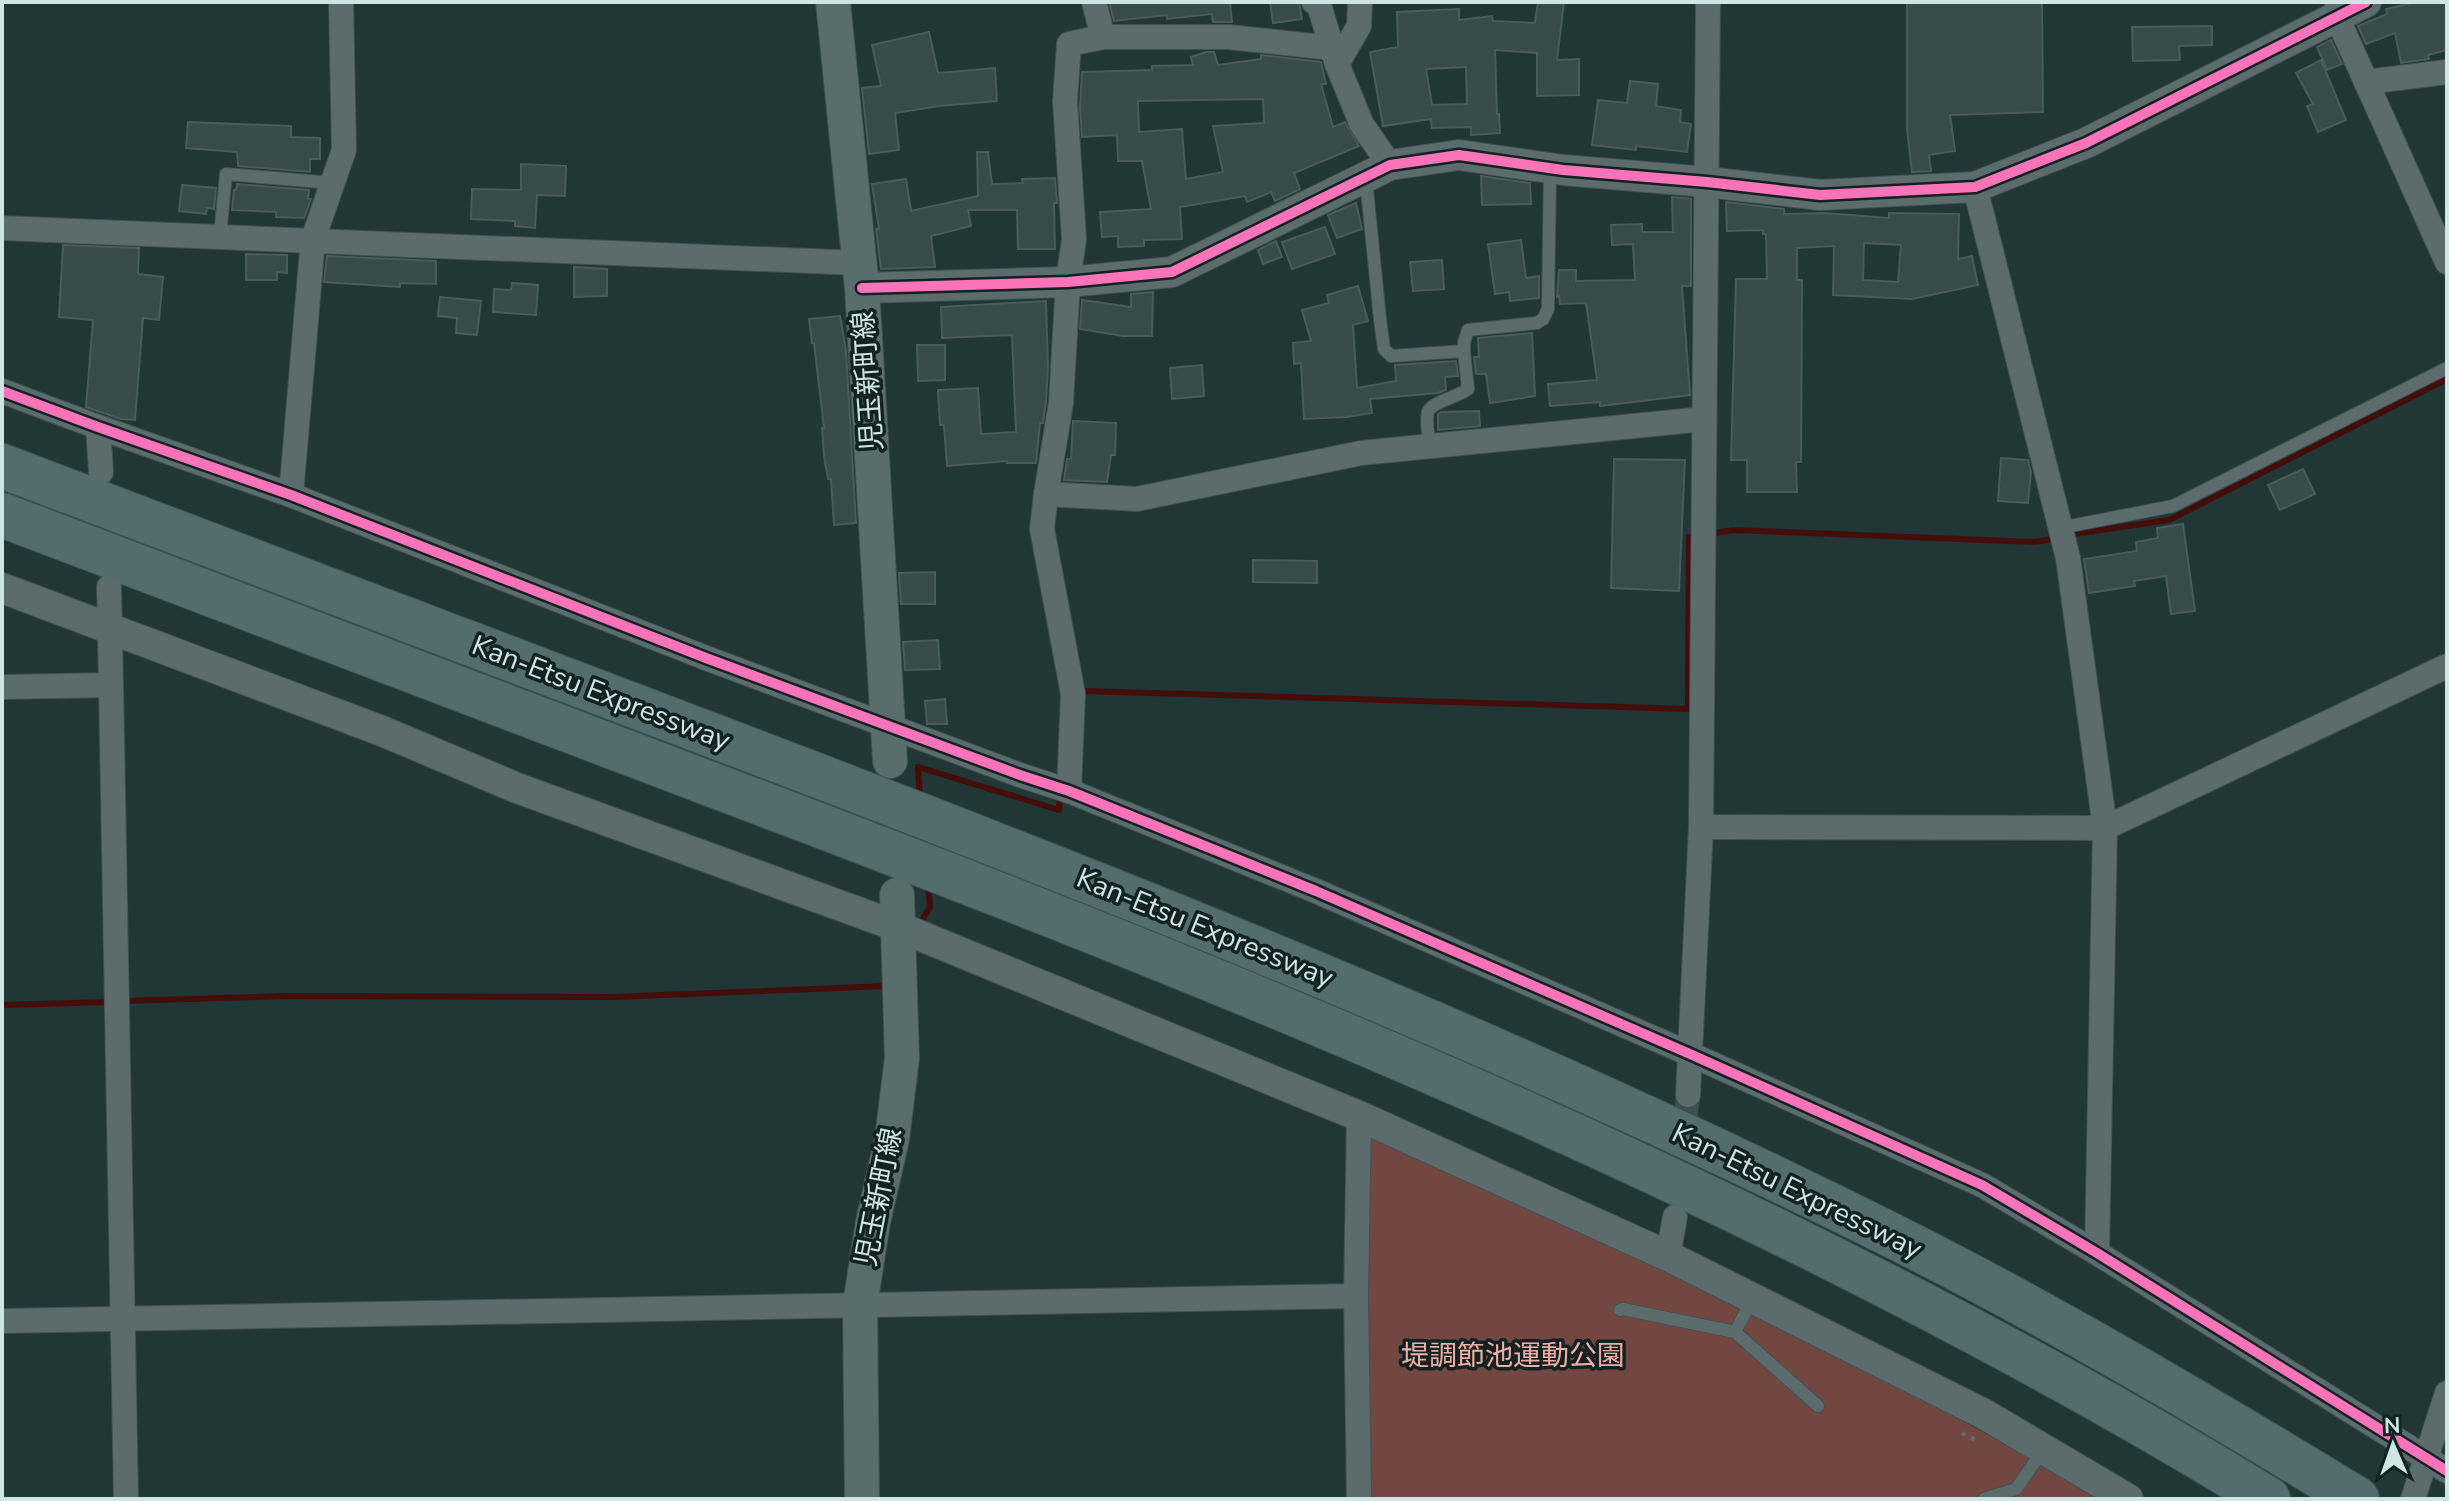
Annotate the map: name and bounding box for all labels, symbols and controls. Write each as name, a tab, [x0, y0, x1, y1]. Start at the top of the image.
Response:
street label: 児玉新町線	[844, 310, 892, 452]
street label: Kan-Etsu Expressway	[466, 626, 736, 760]
street label: Kan-Etsu Expressway	[1071, 859, 1340, 997]
street label: Kan-Etsu Expressway	[1666, 1114, 1929, 1268]
street label: 児玉新町線	[847, 1125, 911, 1269]
park label: 堤調節池運動公園	[1401, 1337, 1625, 1375]
north arrow	[2353, 1405, 2433, 1485]
text: N	[2384, 1411, 2401, 1441]

